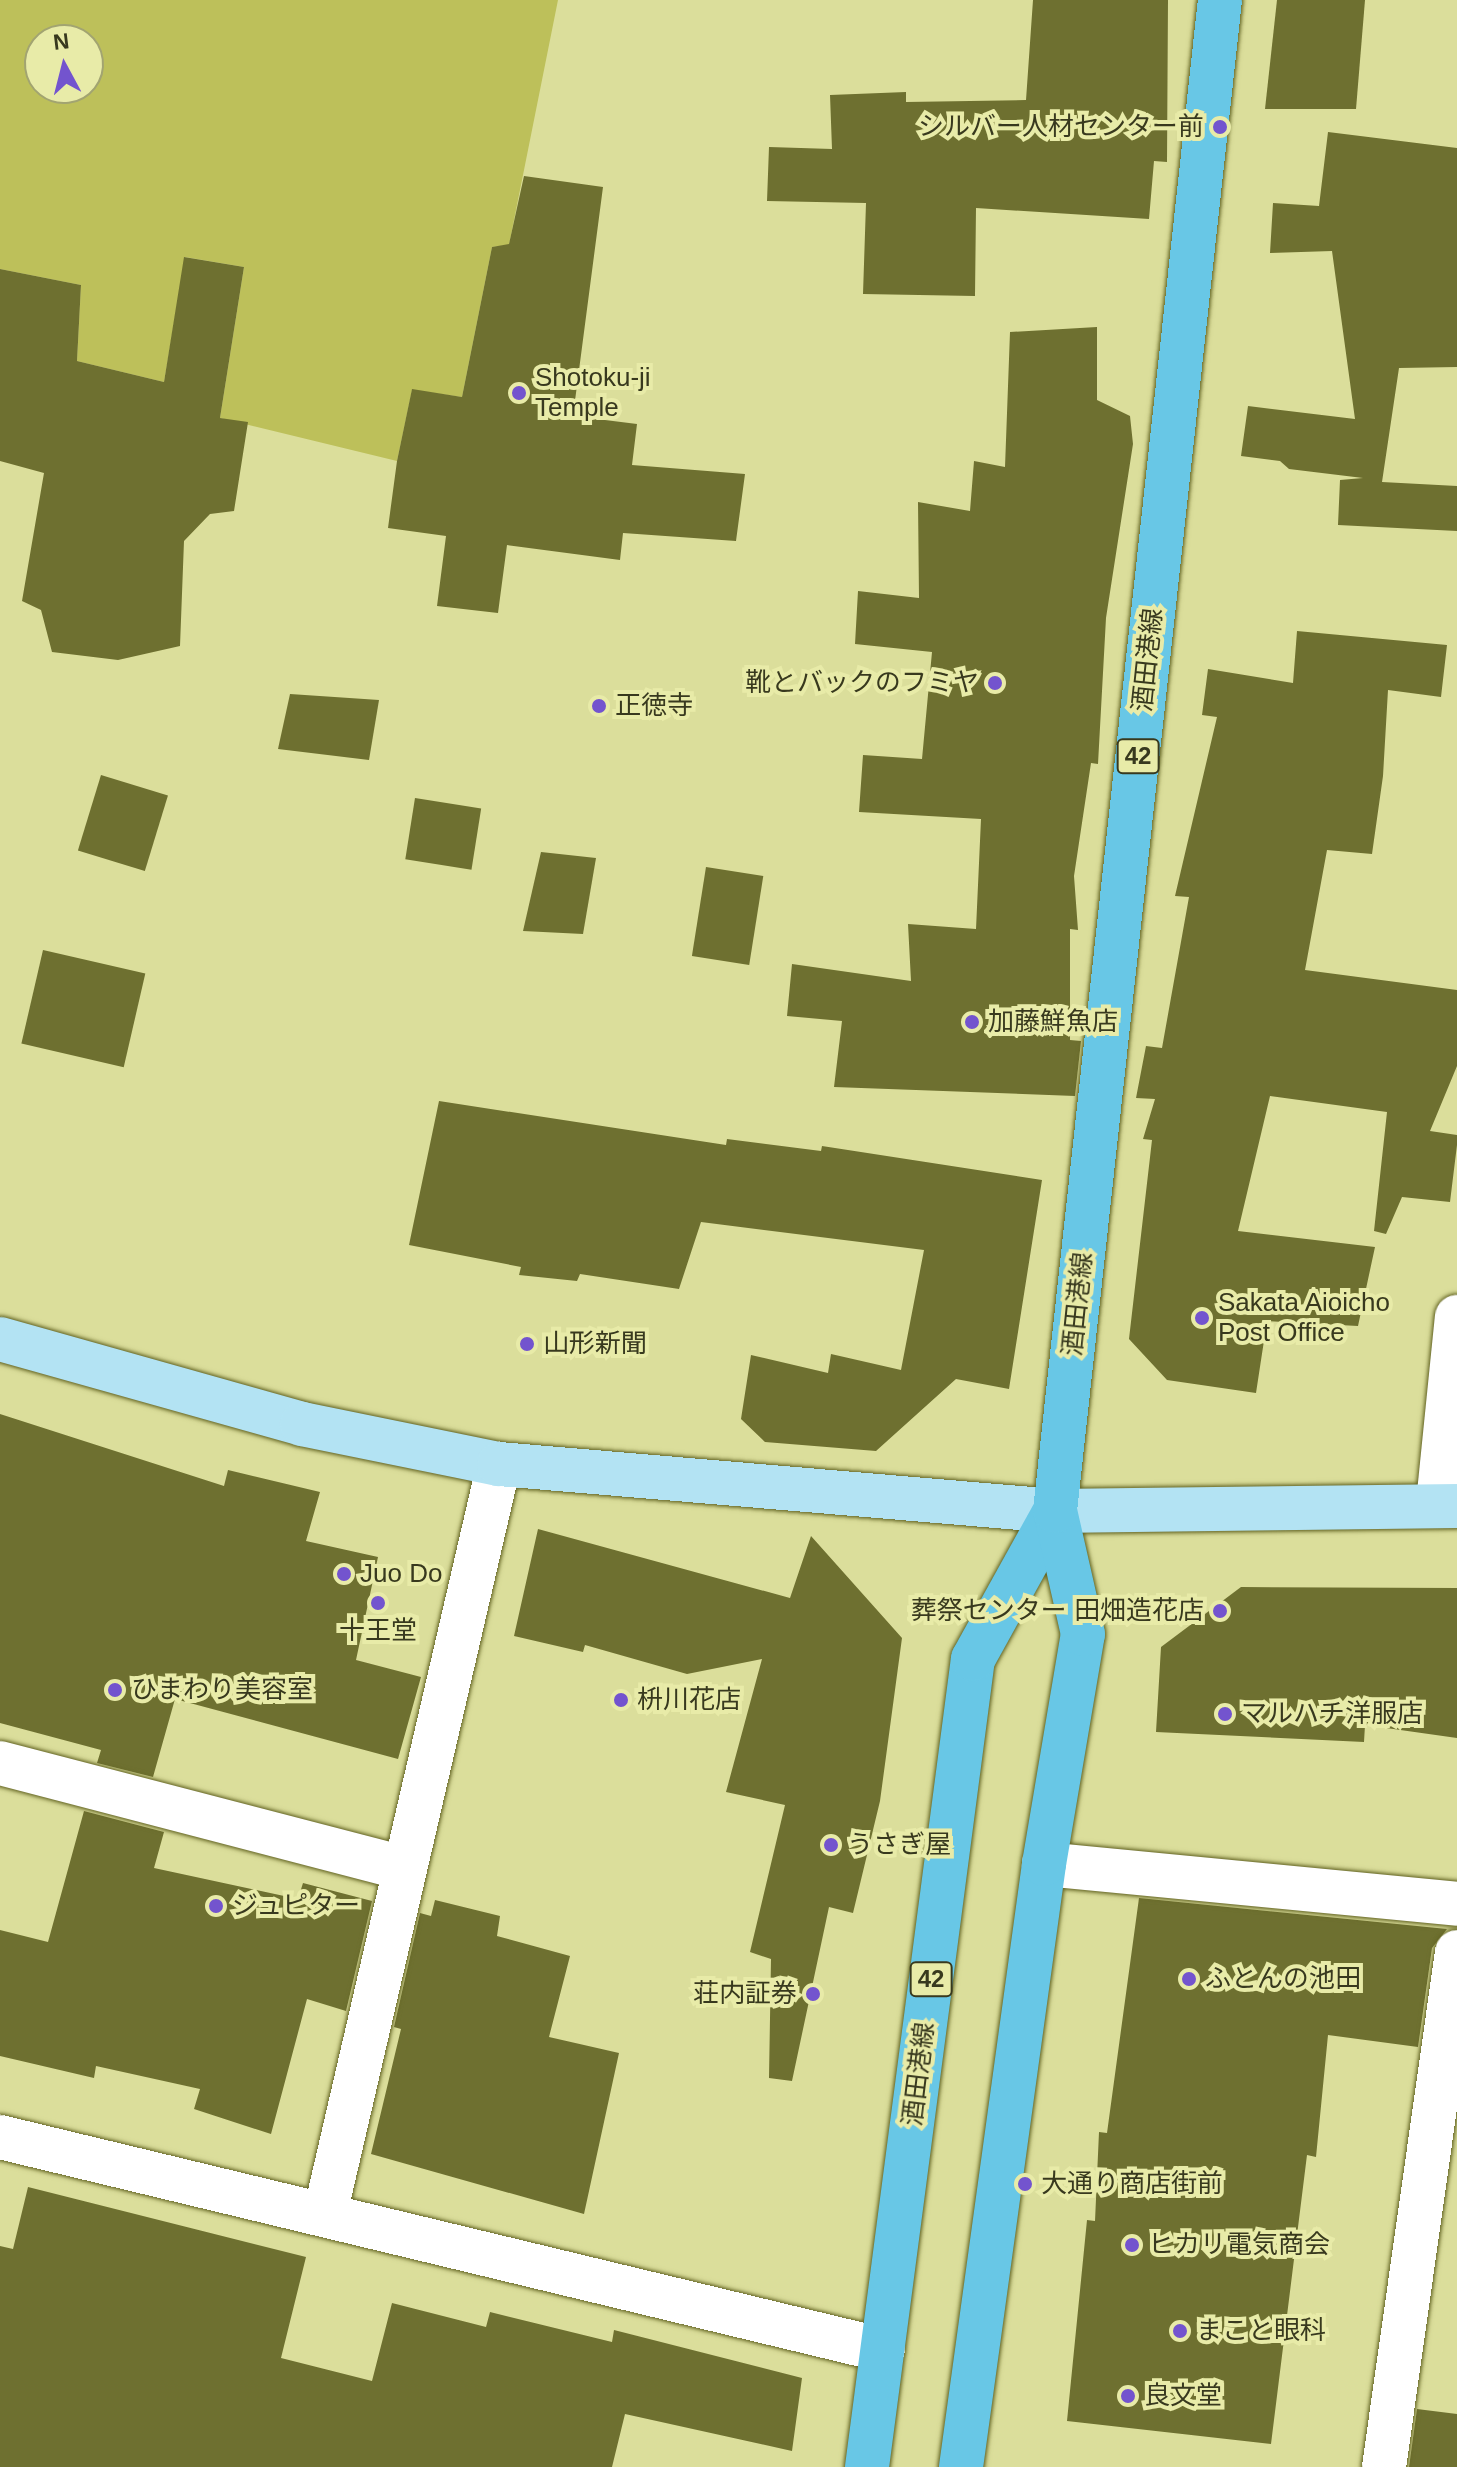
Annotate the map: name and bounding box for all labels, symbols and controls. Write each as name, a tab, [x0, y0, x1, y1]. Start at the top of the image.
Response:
north arrow	[24, 24, 104, 104]
text: N	[52, 28, 71, 55]
place label: シルバー人材センター前	[918, 111, 1204, 143]
marker: シルバー人材センター前	[1211, 118, 1229, 136]
place label: Shotoku-ji Temple	[535, 362, 651, 424]
marker: Shotoku-ji Temple	[510, 384, 528, 402]
street label: 酒田港線	[1127, 607, 1169, 713]
place label: 靴とバックのフミヤ	[745, 667, 979, 699]
marker: 靴とバックのフミヤ	[986, 674, 1004, 692]
place label: 正徳寺	[615, 690, 693, 722]
marker: 正徳寺	[590, 697, 608, 715]
road number: 42	[1116, 736, 1160, 776]
place label: 加藤鮮魚店	[988, 1006, 1118, 1038]
marker: 加藤鮮魚店	[963, 1013, 981, 1031]
street label: 酒田港線	[1057, 1251, 1099, 1357]
place label: Sakata Aioicho Post Office	[1218, 1287, 1391, 1348]
marker: Sakata Aioicho Post Office	[1193, 1309, 1211, 1327]
place label: 山形新聞	[543, 1328, 647, 1360]
marker: 山形新聞	[518, 1335, 536, 1353]
place label: Juo Do	[360, 1558, 442, 1590]
marker: Juo Do	[335, 1565, 353, 1583]
marker: 十王堂	[369, 1594, 387, 1612]
place label: 葬祭センター 田畑造花店	[911, 1595, 1204, 1627]
marker: 葬祭センター 田畑造花店	[1211, 1602, 1229, 1620]
place label: 十王堂	[339, 1615, 417, 1647]
place label: ひまわり美容室	[131, 1674, 313, 1706]
marker: ひまわり美容室	[106, 1681, 124, 1699]
place label: 枡川花店	[637, 1684, 741, 1716]
marker: 枡川花店	[612, 1691, 630, 1709]
place label: マルハチ洋服店	[1241, 1698, 1423, 1730]
marker: マルハチ洋服店	[1216, 1705, 1234, 1723]
place label: うさぎ屋	[847, 1829, 951, 1861]
marker: うさぎ屋	[822, 1836, 840, 1854]
place label: ジュピター	[232, 1890, 362, 1922]
marker: ジュピター	[207, 1897, 225, 1915]
road number: 42	[909, 1959, 953, 1999]
place label: ふとんの池田	[1205, 1963, 1361, 1995]
marker: ふとんの池田	[1180, 1970, 1198, 1988]
place label: 荘内証券	[693, 1978, 797, 2010]
marker: 荘内証券	[804, 1985, 822, 2003]
street label: 酒田港線	[897, 2020, 941, 2128]
place label: 大通り商店街前	[1041, 2168, 1223, 2200]
marker: 大通り商店街前	[1016, 2175, 1034, 2193]
place label: ヒカリ電気商会	[1148, 2229, 1330, 2261]
marker: ヒカリ電気商会	[1123, 2236, 1141, 2254]
place label: まこと眼科	[1196, 2315, 1326, 2347]
marker: まこと眼科	[1171, 2322, 1189, 2340]
place label: 良文堂	[1144, 2380, 1222, 2412]
marker: 良文堂	[1119, 2387, 1137, 2405]

